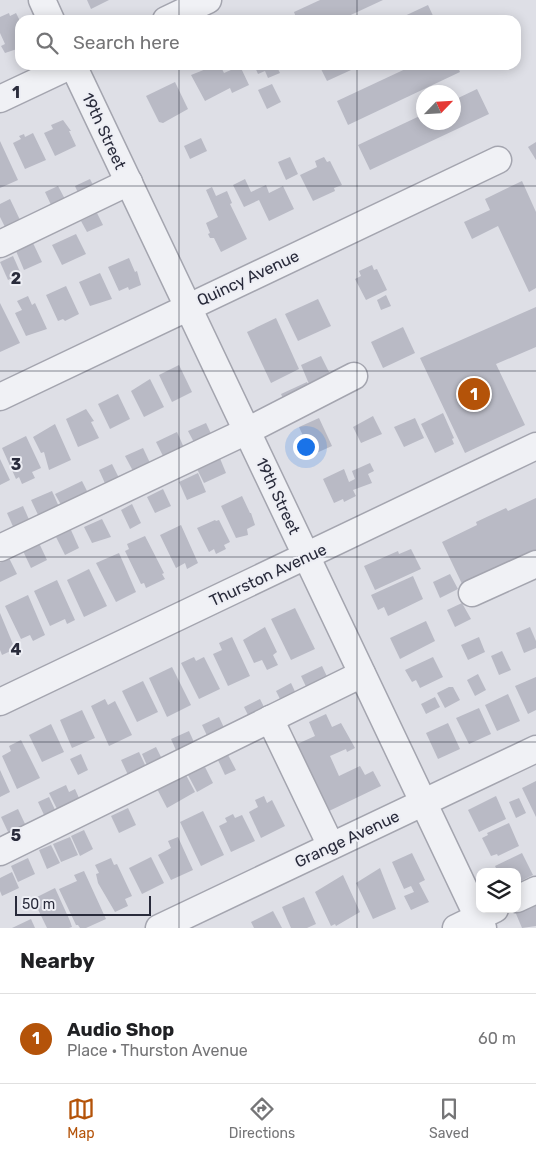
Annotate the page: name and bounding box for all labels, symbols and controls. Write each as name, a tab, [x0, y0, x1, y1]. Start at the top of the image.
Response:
search box	[15, 15, 521, 70]
icon: search	[33, 29, 61, 57]
text: Search here	[73, 31, 180, 54]
text: 1	[12, 83, 20, 102]
north arrow	[416, 85, 461, 130]
street label: 19th Street	[78, 90, 130, 172]
street label: Quincy Avenue	[194, 246, 302, 310]
text: 2	[11, 269, 21, 288]
pin: 1	[458, 375, 490, 413]
your location	[293, 434, 319, 460]
text: 3	[11, 455, 21, 474]
street label: 19th Street	[252, 455, 304, 537]
street label: Thurston Avenue	[206, 539, 330, 610]
text: 4	[11, 640, 22, 659]
street label: Grange Avenue	[292, 806, 402, 872]
text: 5	[11, 826, 21, 845]
map controls	[476, 868, 521, 913]
button: layers	[476, 868, 521, 913]
scale bar	[15, 893, 151, 916]
text: 50 m	[22, 896, 55, 913]
text: Nearby	[20, 948, 95, 973]
text: Audio Shop	[67, 1018, 174, 1041]
text: 1	[32, 1029, 40, 1048]
text: 60 m	[478, 1029, 516, 1048]
text: Place · Thurston Avenue	[67, 1041, 248, 1060]
tab: Map	[67, 1095, 95, 1142]
tab: Directions	[229, 1095, 295, 1142]
tab: Saved	[429, 1095, 469, 1142]

